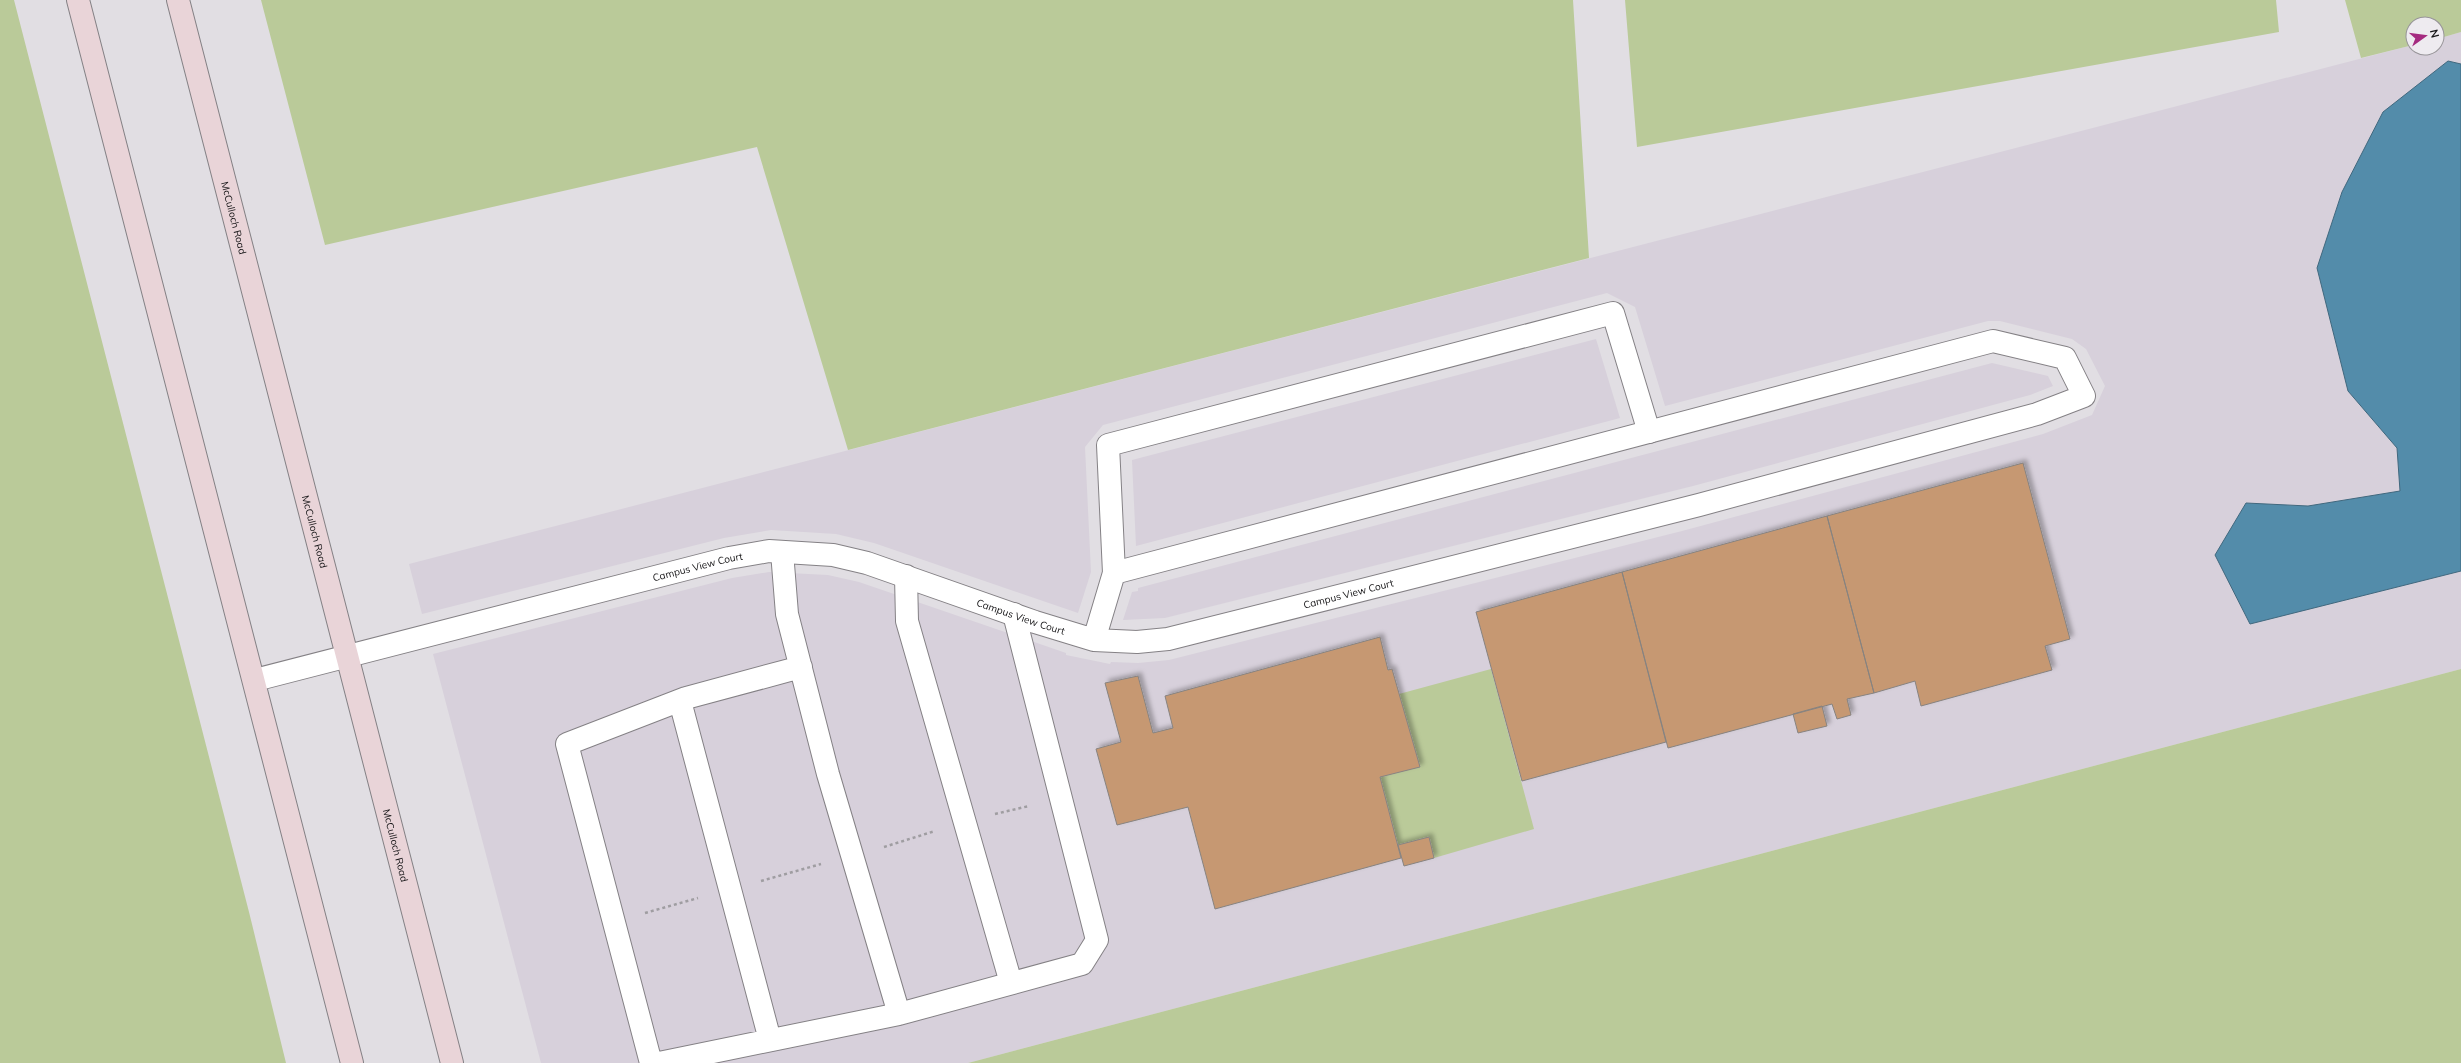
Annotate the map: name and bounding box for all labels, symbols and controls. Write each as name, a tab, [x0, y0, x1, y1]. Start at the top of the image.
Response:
north arrow	[2405, 16, 2445, 56]
text: N	[2427, 28, 2443, 39]
street label: McCulloch Road	[219, 180, 250, 256]
street label: McCulloch Road	[299, 494, 331, 569]
street label: Campus View Court	[651, 549, 744, 584]
street label: Campus View Court	[1302, 576, 1395, 611]
street label: Campus View Court	[975, 596, 1067, 637]
street label: McCulloch Road	[380, 808, 412, 883]

